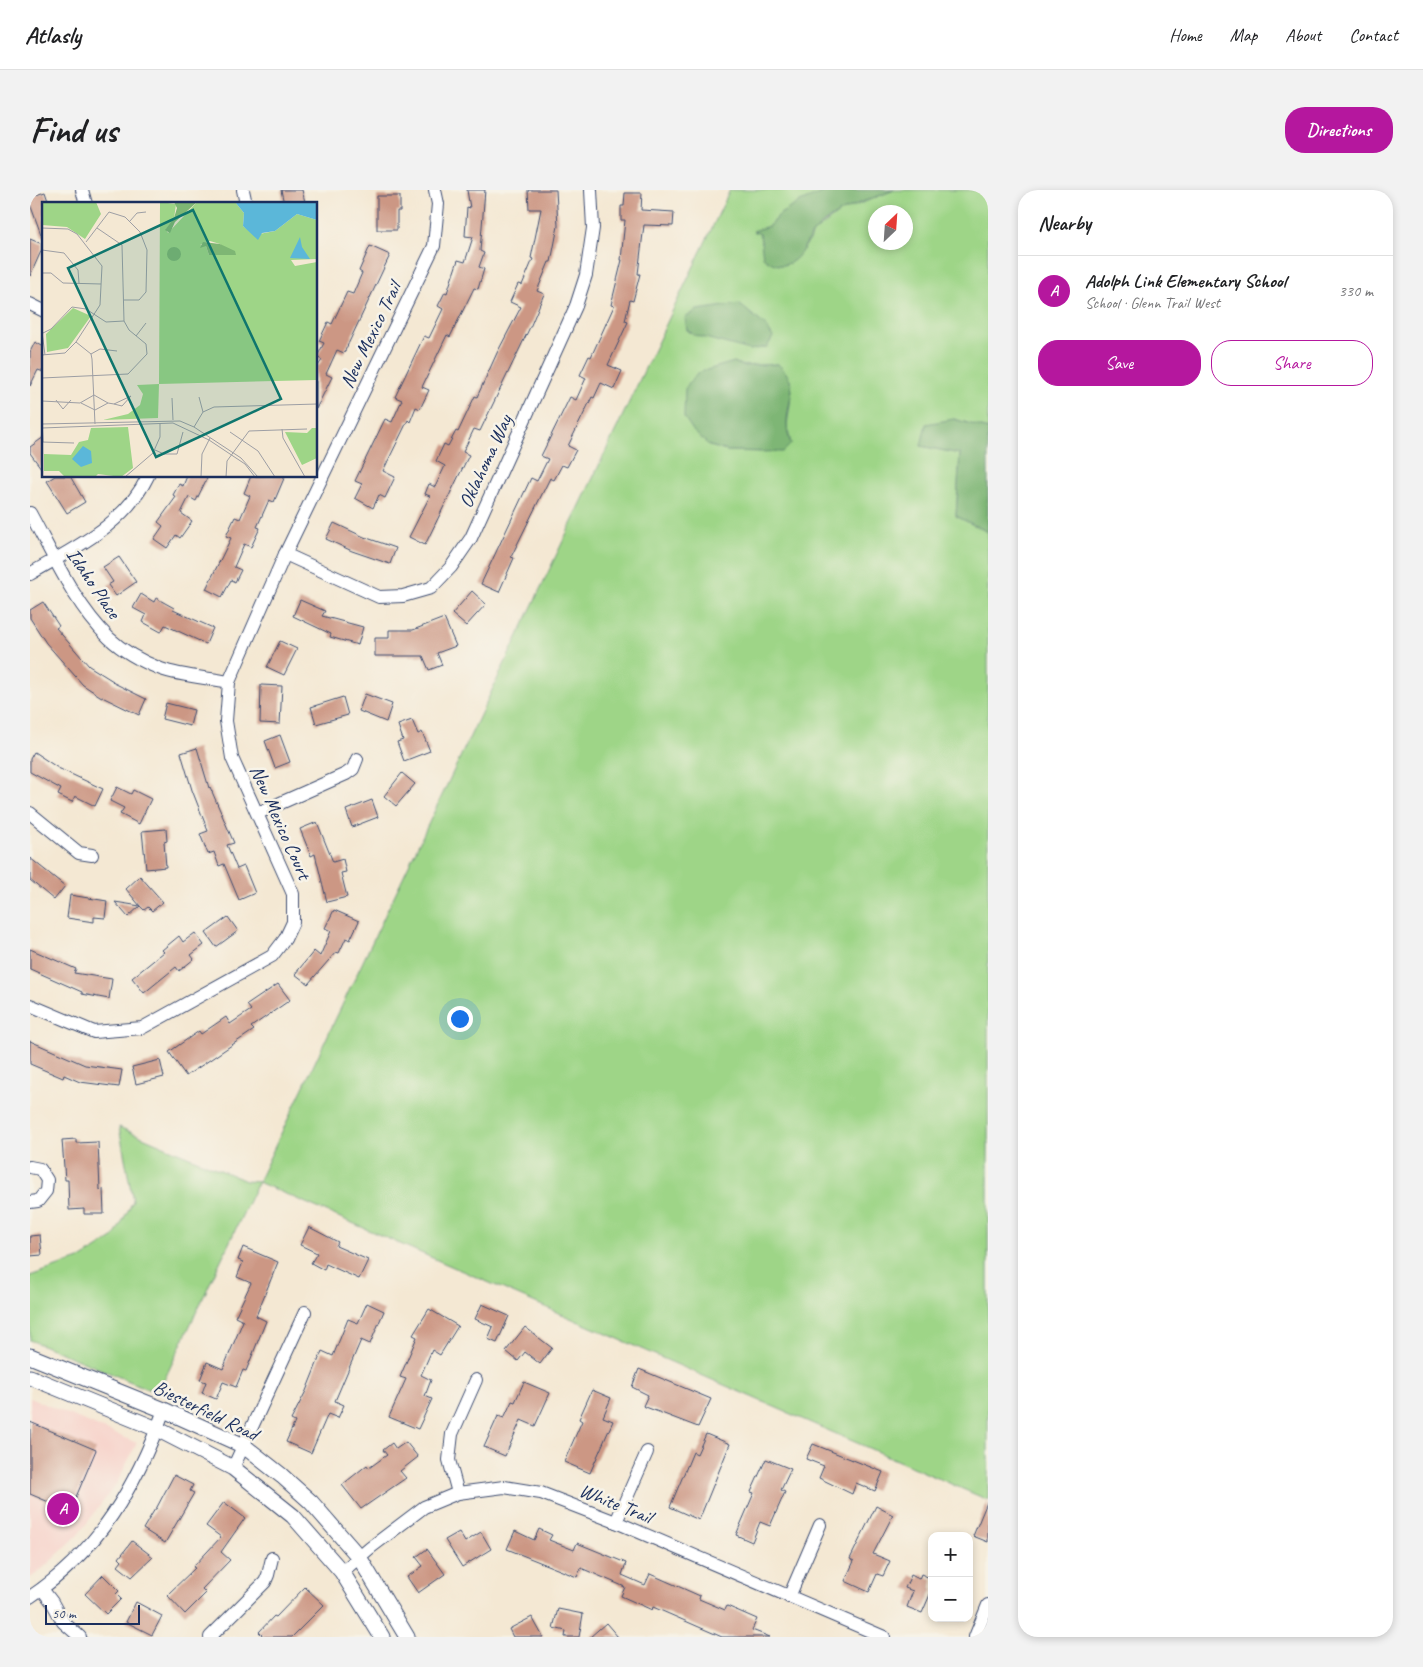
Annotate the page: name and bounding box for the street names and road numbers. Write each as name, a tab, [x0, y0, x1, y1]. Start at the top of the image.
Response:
street label: New Mexico Trail	[334, 275, 408, 392]
street label: Oklahoma Way	[453, 410, 518, 512]
street label: Idaho Place	[61, 543, 127, 625]
street label: New Mexico Court	[244, 761, 318, 885]
street label: Biesterfield Road	[149, 1374, 265, 1448]
street label: White Trail	[576, 1478, 659, 1531]

